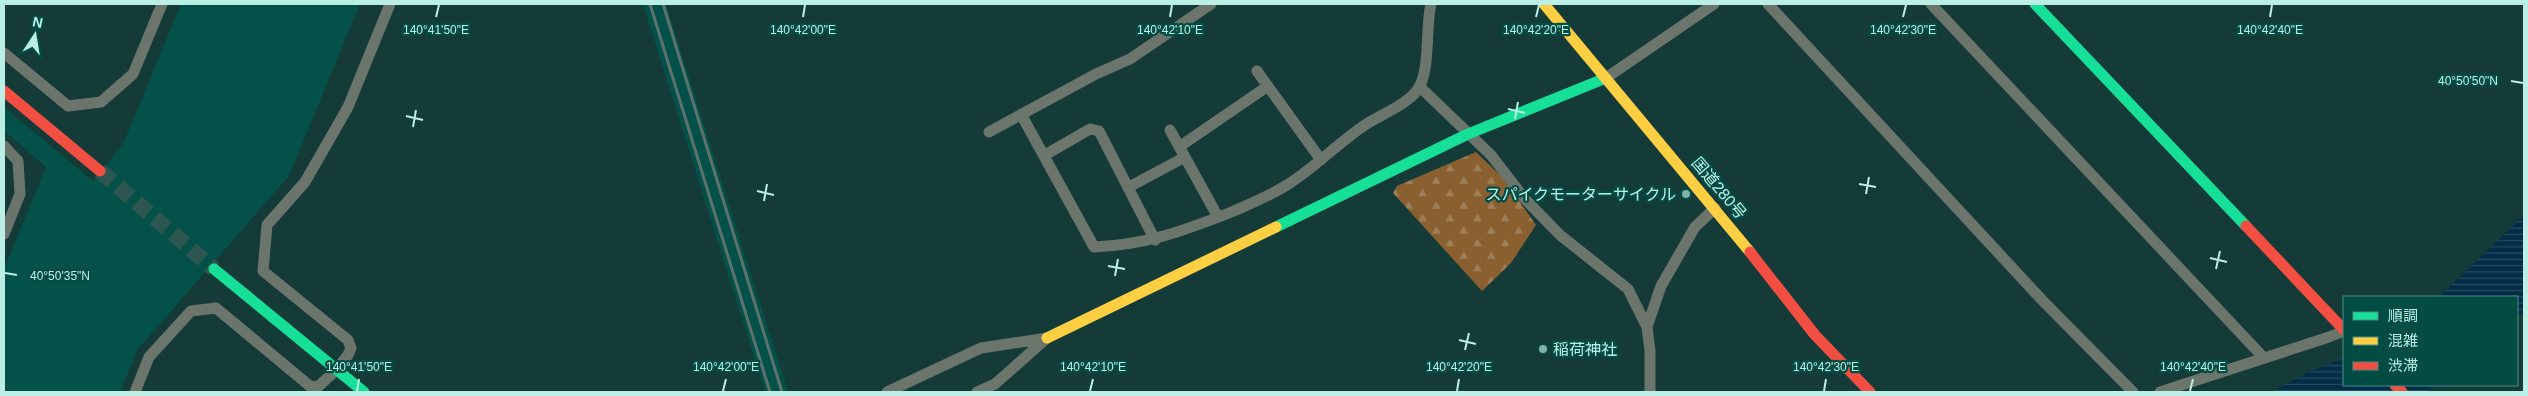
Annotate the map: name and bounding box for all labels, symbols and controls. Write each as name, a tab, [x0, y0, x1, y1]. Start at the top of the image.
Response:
north arrow	[10, 10, 60, 60]
text: N	[31, 13, 44, 31]
text: 140°41'50"E	[403, 23, 469, 37]
text: 140°42'00"E	[770, 23, 836, 37]
text: 140°42'10"E	[1137, 23, 1203, 37]
text: 140°42'20"E	[1503, 23, 1569, 37]
text: 140°42'30"E	[1870, 23, 1936, 37]
text: 140°42'40"E	[2237, 23, 2303, 37]
text: 40°50'50"N	[2438, 74, 2498, 88]
street label: 国道280号	[1688, 154, 1750, 222]
place label: スパイクモーターサイクル	[1485, 186, 1676, 203]
marker: スパイクモーターサイクル	[1680, 188, 1692, 200]
text: 40°50'35"N	[30, 269, 90, 283]
legend	[2343, 296, 2518, 386]
text: 順調	[2388, 307, 2418, 324]
text: 混雑	[2388, 332, 2418, 349]
place label: 稲荷神社	[1553, 341, 1617, 358]
marker: 稲荷神社	[1537, 343, 1549, 355]
text: 渋滞	[2388, 357, 2418, 374]
text: 140°41'50"E	[326, 360, 392, 374]
text: 140°42'00"E	[693, 360, 759, 374]
text: 140°42'10"E	[1060, 360, 1126, 374]
text: 140°42'20"E	[1426, 360, 1492, 374]
text: 140°42'30"E	[1793, 360, 1859, 374]
text: 140°42'40"E	[2160, 360, 2226, 374]

